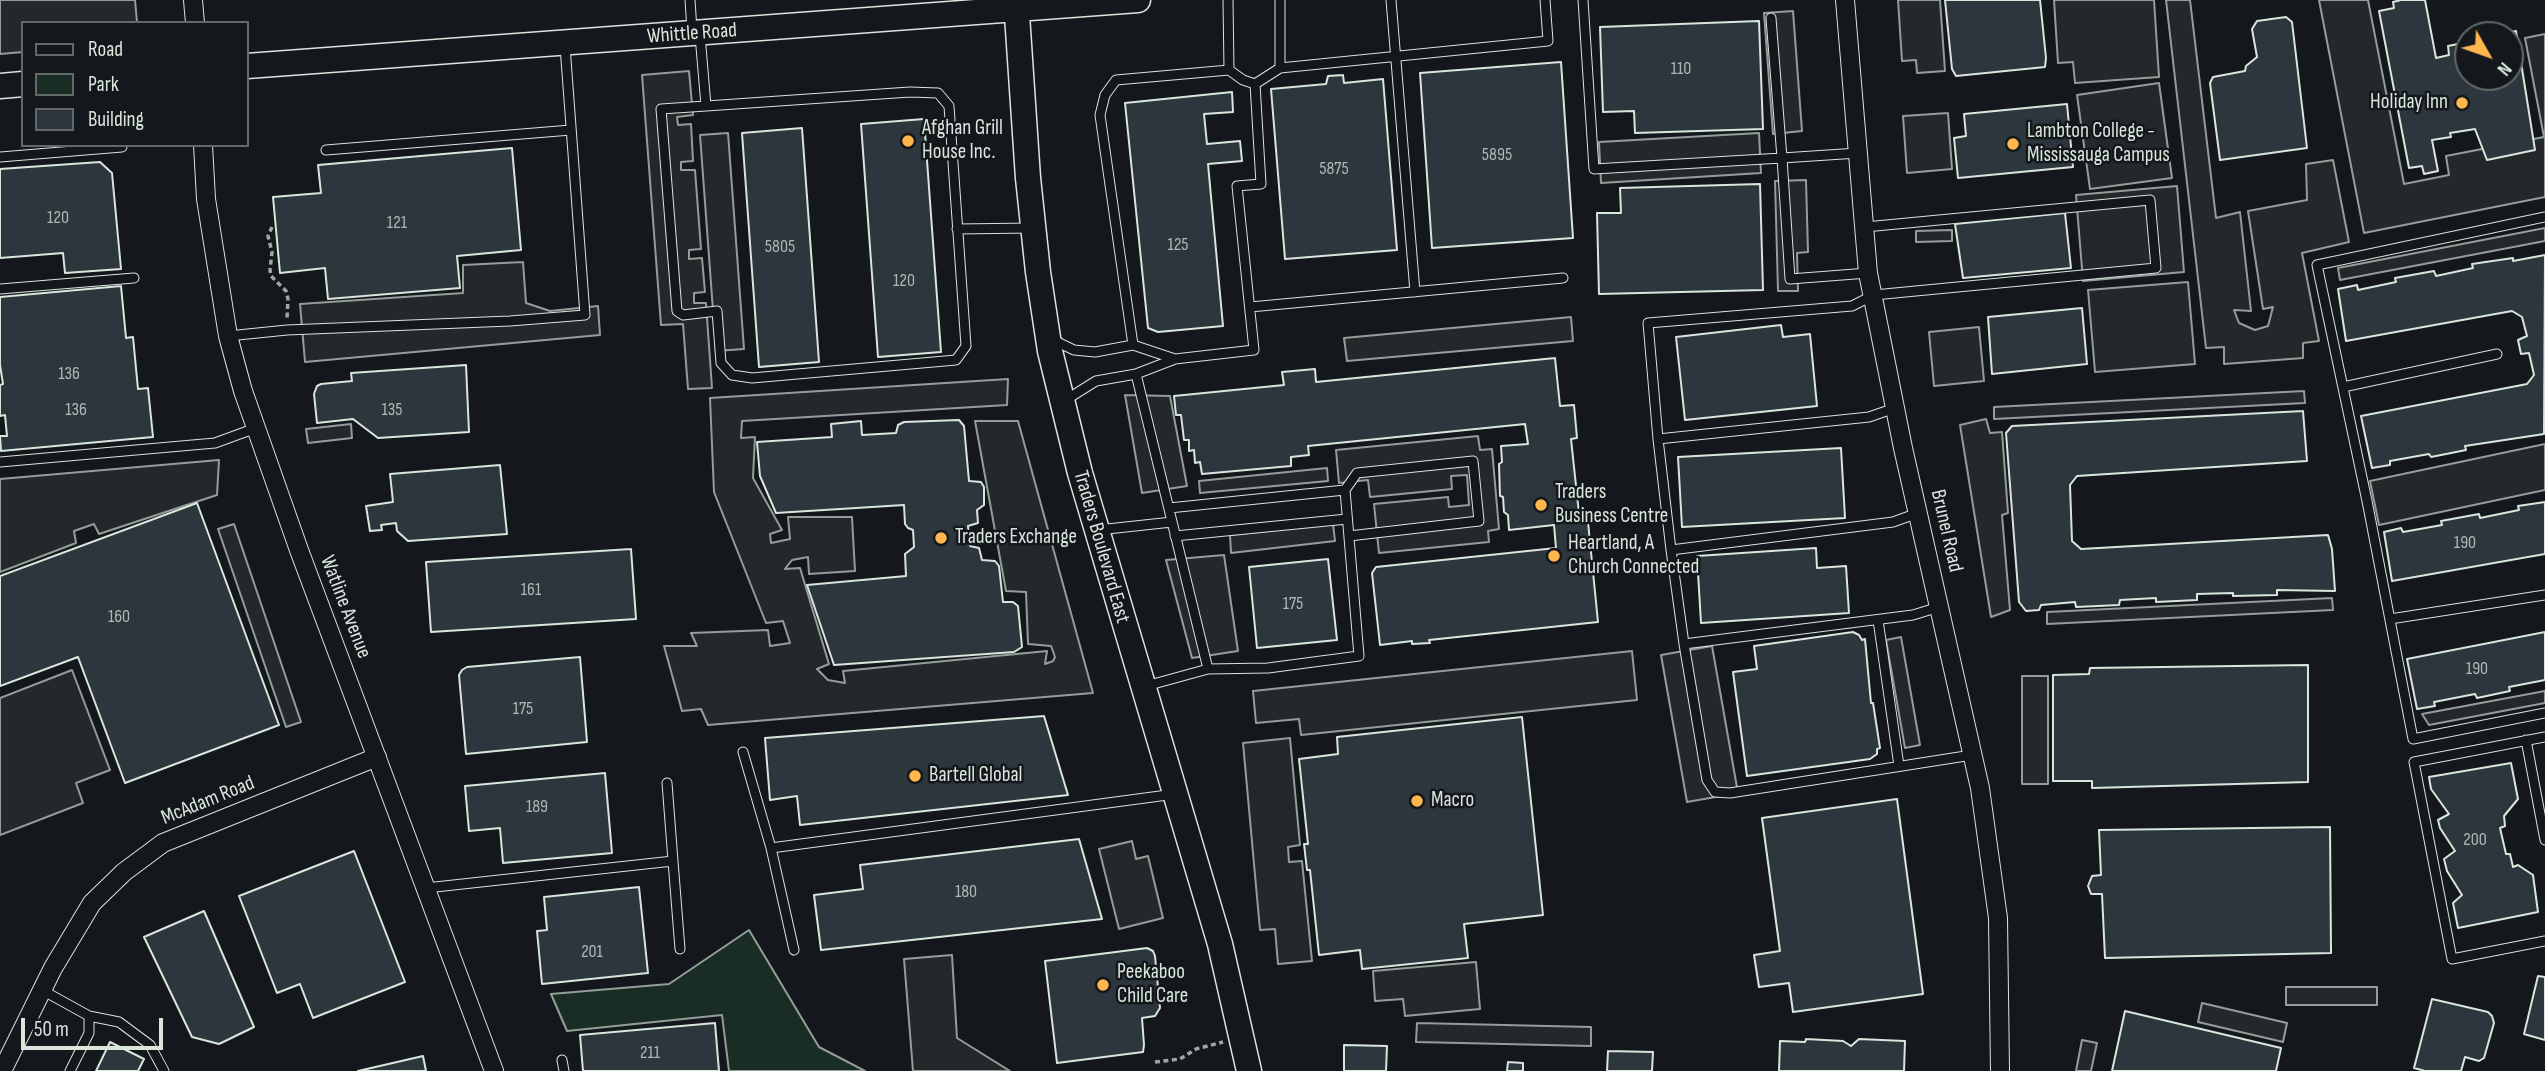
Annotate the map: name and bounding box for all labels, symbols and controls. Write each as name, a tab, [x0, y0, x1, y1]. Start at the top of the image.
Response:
street label: Whittle Road	[646, 18, 738, 50]
legend	[21, 21, 248, 147]
north arrow	[2454, 21, 2524, 91]
text: Road	[88, 37, 123, 62]
text: N	[2492, 57, 2516, 80]
house number: 110	[1671, 58, 1691, 80]
text: Park	[88, 72, 119, 97]
place label: Holiday Inn	[2370, 90, 2448, 116]
marker: Holiday Inn	[2454, 95, 2470, 111]
text: Building	[88, 107, 144, 132]
place label: Afghan Grill House Inc.	[922, 116, 1003, 166]
place label: Lambton College - Mississauga Campus	[2027, 119, 2170, 169]
marker: Afghan Grill House Inc.	[900, 133, 916, 149]
marker: Lambton College - Mississauga Campus	[2005, 136, 2021, 152]
house number: 5895	[1482, 144, 1512, 166]
house number: 5875	[1319, 158, 1349, 180]
house number: 120	[47, 207, 69, 229]
house number: 121	[387, 212, 407, 234]
house number: 125	[1167, 234, 1189, 256]
house number: 5805	[765, 236, 795, 258]
house number: 120	[893, 270, 915, 292]
house number: 136	[58, 363, 80, 385]
house number: 136	[65, 399, 87, 421]
house number: 135	[381, 399, 403, 421]
street label: Traders Boulevard East	[1067, 468, 1135, 626]
place label: Traders Business Centre	[1555, 480, 1668, 530]
street label: Brunel Road	[1924, 487, 1968, 575]
marker: Traders Business Centre	[1533, 497, 1549, 513]
place label: Traders Exchange	[955, 525, 1077, 551]
marker: Traders Exchange	[933, 530, 949, 546]
place label: Heartland, A Church Connected	[1568, 531, 1699, 581]
house number: 190	[2454, 532, 2476, 554]
marker: Heartland, A Church Connected	[1546, 548, 1562, 564]
street label: Watline Avenue	[314, 552, 376, 662]
house number: 161	[521, 579, 541, 601]
house number: 175	[1283, 593, 1303, 615]
house number: 160	[108, 606, 130, 628]
house number: 190	[2466, 658, 2488, 680]
house number: 175	[513, 698, 533, 720]
place label: Bartell Global	[929, 763, 1022, 789]
marker: Bartell Global	[907, 768, 923, 784]
street label: McAdam Road	[158, 771, 258, 831]
place label: Macro	[1431, 788, 1474, 814]
marker: Macro	[1409, 793, 1425, 809]
house number: 189	[526, 796, 548, 818]
house number: 200	[2463, 829, 2487, 851]
house number: 180	[955, 881, 977, 903]
house number: 201	[581, 941, 603, 963]
place label: Peekaboo Child Care	[1117, 960, 1188, 1010]
marker: Peekaboo Child Care	[1095, 977, 1111, 993]
scale bar	[24, 1004, 166, 1048]
text: 50 m	[34, 1017, 69, 1042]
house number: 211	[640, 1042, 660, 1064]

